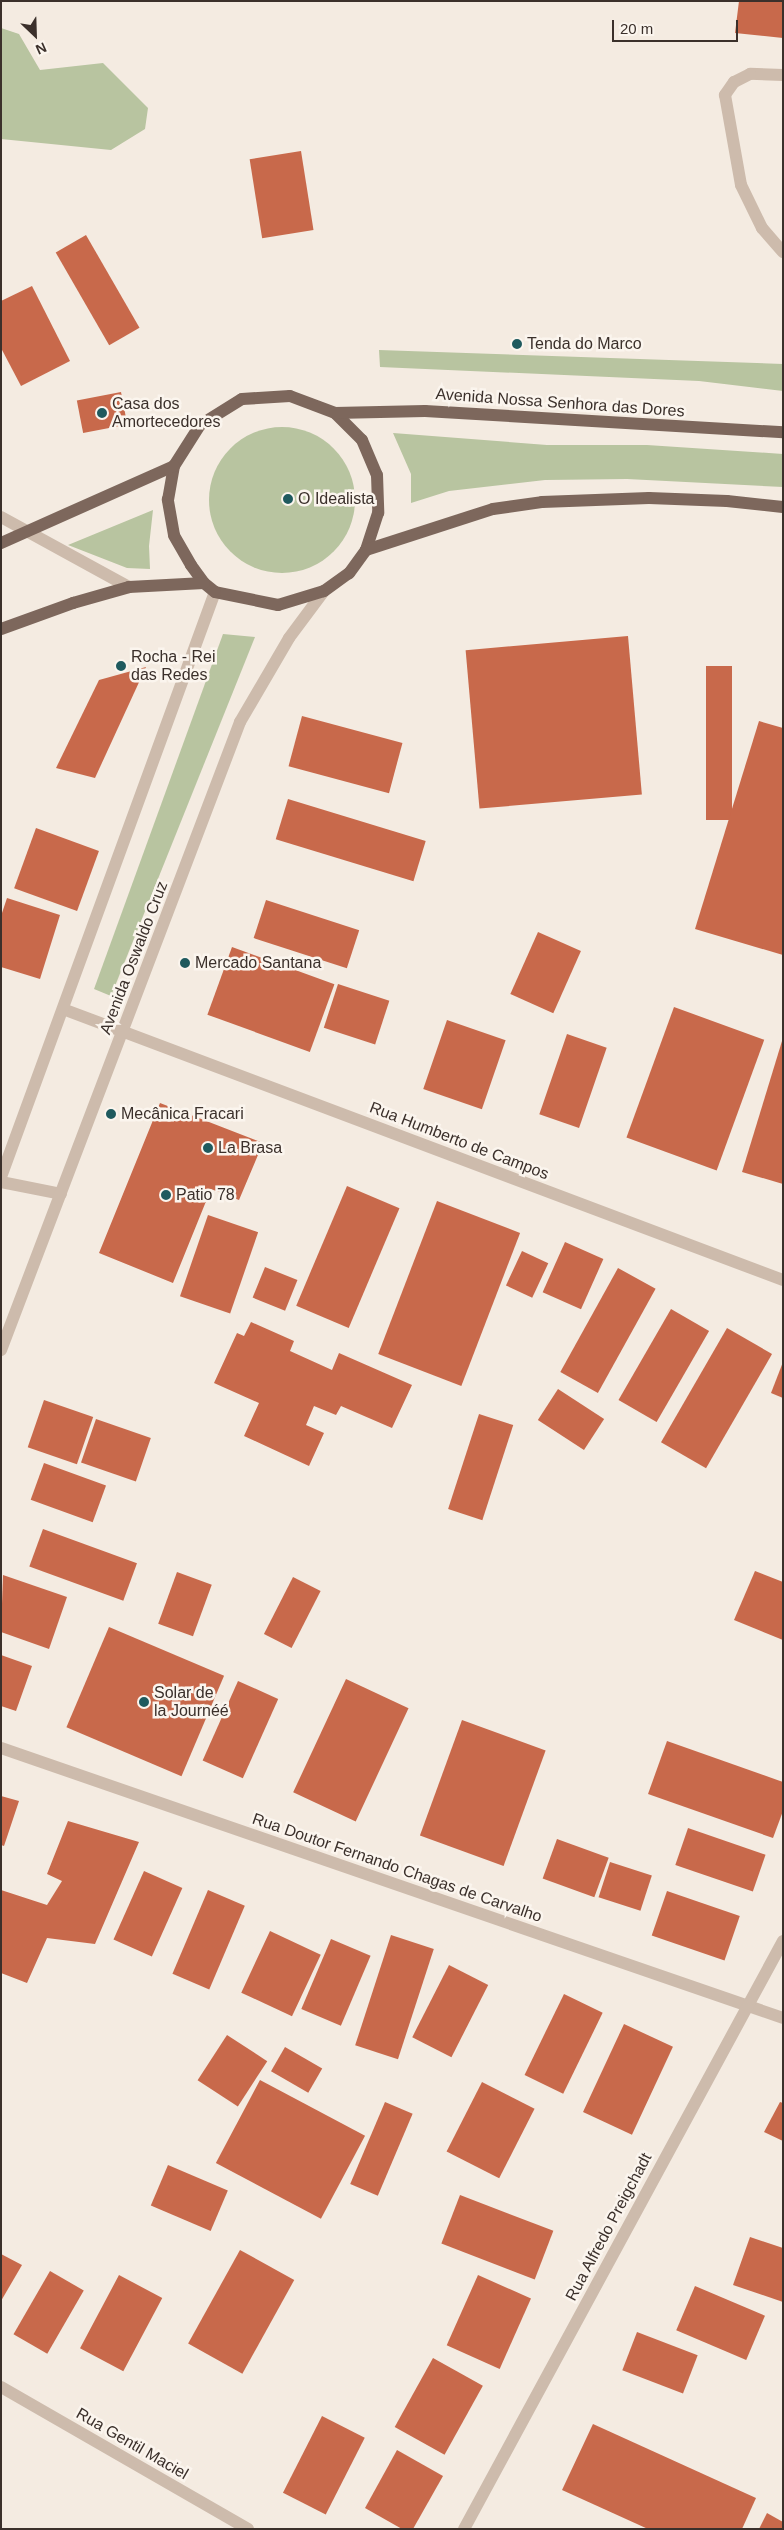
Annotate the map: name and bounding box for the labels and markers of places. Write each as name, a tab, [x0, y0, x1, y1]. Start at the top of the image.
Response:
place label: Tenda do Marco	[527, 334, 642, 354]
marker: Tenda do Marco	[511, 338, 523, 350]
place label: Casa dos Amortecedores	[112, 394, 220, 432]
marker: Casa dos Amortecedores	[96, 407, 108, 419]
place label: O Idealista	[298, 489, 374, 509]
marker: O Idealista	[282, 493, 294, 505]
place label: Rocha - Rei das Redes	[131, 647, 215, 685]
marker: Rocha - Rei das Redes	[115, 660, 127, 672]
place label: Mercado Santana	[195, 953, 321, 973]
marker: Mercado Santana	[179, 957, 191, 969]
place label: Mecânica Fracari	[121, 1104, 244, 1124]
marker: Mecânica Fracari	[105, 1108, 117, 1120]
place label: La Brasa	[218, 1138, 282, 1158]
marker: La Brasa	[202, 1142, 214, 1154]
place label: Patio 78	[176, 1185, 235, 1205]
marker: Patio 78	[160, 1189, 172, 1201]
place label: Solar de la Journéé	[154, 1683, 229, 1721]
marker: Solar de la Journéé	[138, 1696, 150, 1708]

